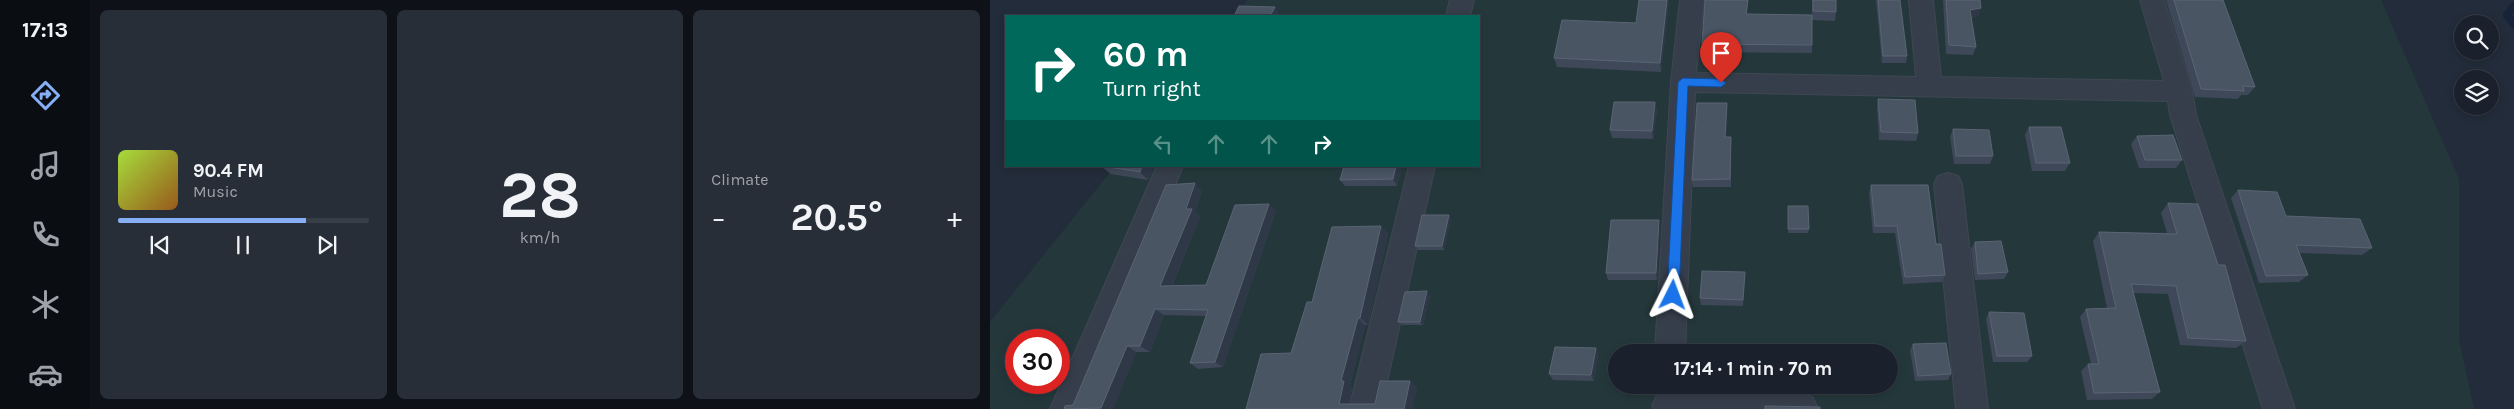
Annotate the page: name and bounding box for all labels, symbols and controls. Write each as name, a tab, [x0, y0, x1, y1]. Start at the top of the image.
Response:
map controls	[2454, 15, 2499, 115]
button: search	[2454, 15, 2499, 60]
text: 17:13	[22, 17, 68, 43]
pin	[1700, 32, 1742, 83]
text: 60 m	[1103, 34, 1188, 75]
icon: right	[1020, 35, 1085, 100]
icon: arrive	[1707, 39, 1735, 67]
button: layers	[2454, 70, 2499, 115]
text: Turn right	[1103, 76, 1201, 102]
icon: directions	[28, 78, 63, 113]
icon: left	[1149, 130, 1177, 158]
icon: ahead	[1202, 130, 1230, 158]
icon: ahead	[1255, 130, 1283, 158]
icon: right	[1308, 130, 1336, 158]
icon: music	[28, 148, 63, 183]
text: 28	[499, 157, 581, 233]
text: 90.4 FM	[193, 160, 264, 182]
text: Climate	[711, 170, 768, 189]
text: Music	[193, 182, 238, 201]
text: 20.5°	[791, 195, 883, 240]
text: −	[711, 201, 726, 234]
text: +	[947, 201, 962, 234]
icon: phone	[28, 217, 63, 252]
text: km/h	[520, 228, 560, 247]
icon: previous	[146, 231, 174, 259]
icon: pause	[229, 231, 257, 259]
icon: next	[313, 231, 341, 259]
position arrow	[1646, 268, 1698, 320]
icon: climate	[28, 287, 63, 322]
speed limit sign: 30	[1005, 329, 1070, 394]
icon: car	[28, 357, 63, 392]
text: 17:14 · 1 min · 70 m	[1674, 358, 1832, 380]

